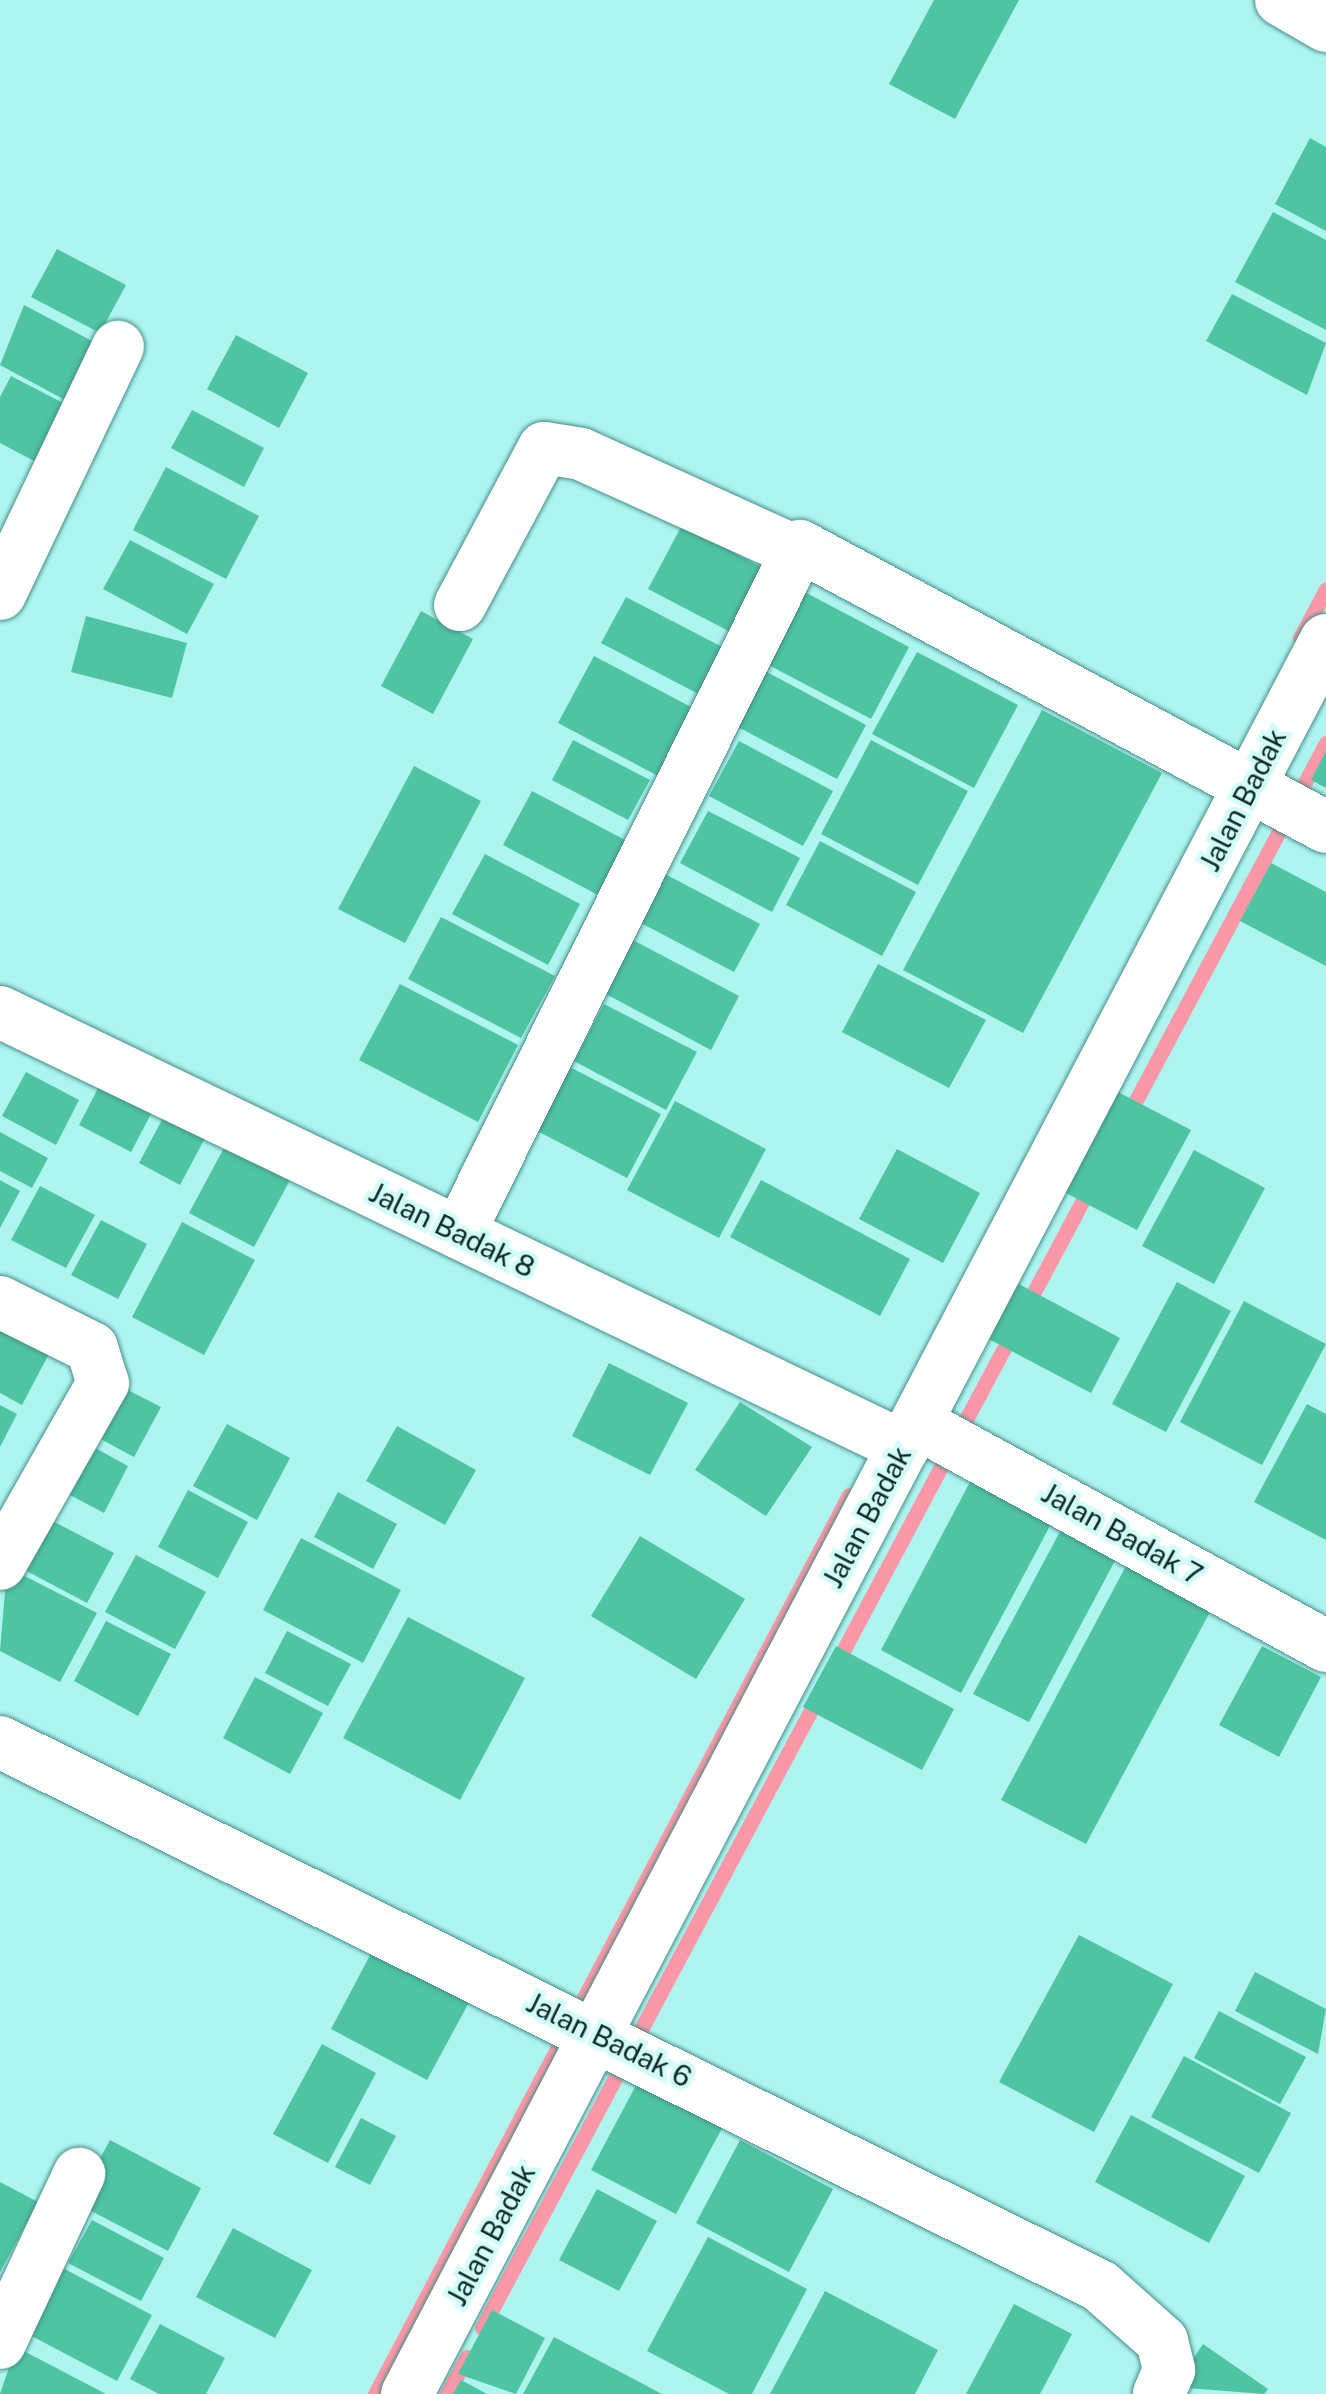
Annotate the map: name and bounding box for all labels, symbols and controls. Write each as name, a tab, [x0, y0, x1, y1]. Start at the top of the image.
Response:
street label: Jalan Badak	[1193, 723, 1293, 877]
street label: Jalan Badak 8	[364, 1175, 540, 1285]
street label: Jalan Badak	[816, 1441, 918, 1593]
street label: Jalan Badak 7	[1036, 1476, 1208, 1592]
street label: Jalan Badak 6	[521, 1986, 697, 2094]
street label: Jalan Badak	[440, 2159, 542, 2311]

